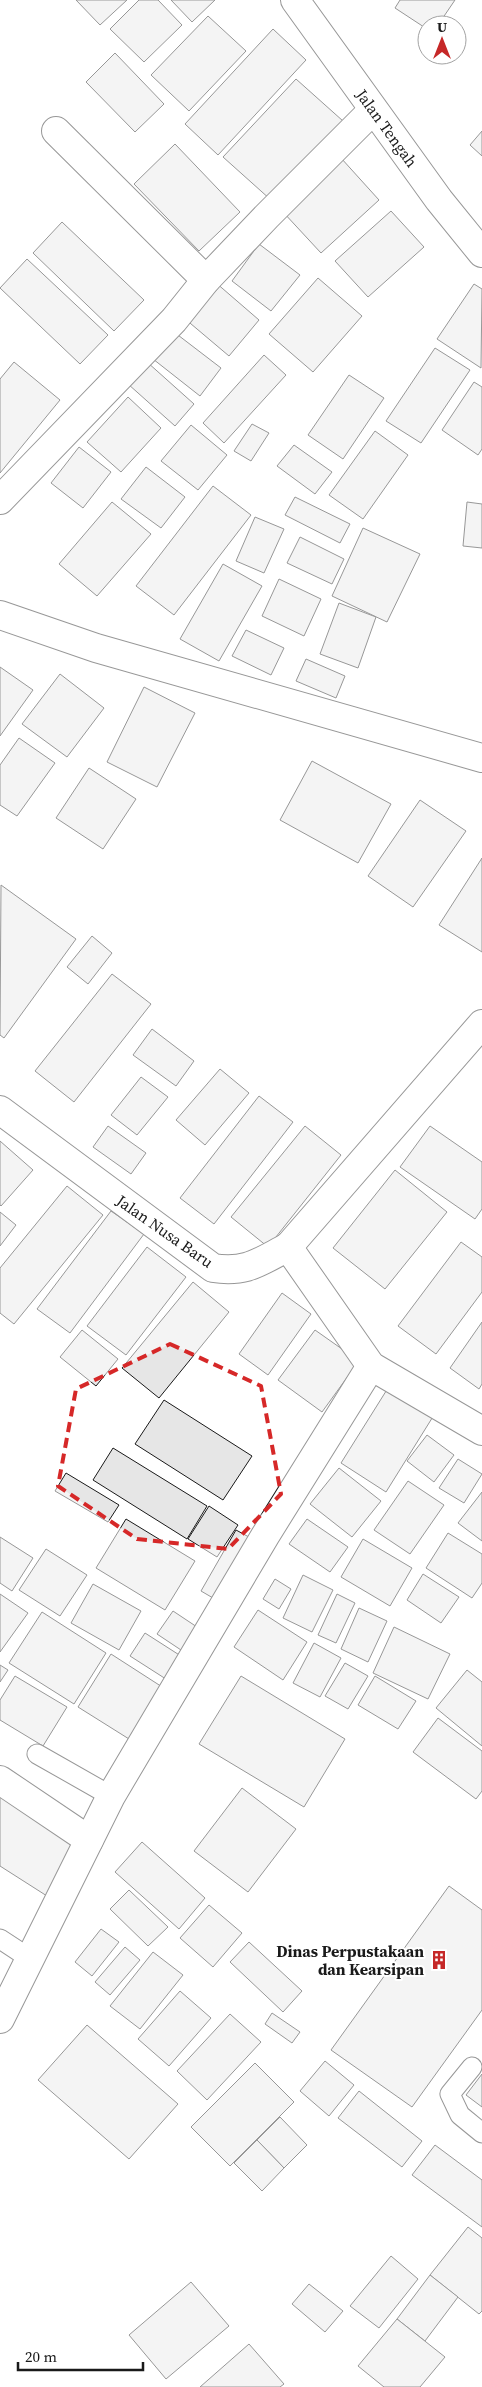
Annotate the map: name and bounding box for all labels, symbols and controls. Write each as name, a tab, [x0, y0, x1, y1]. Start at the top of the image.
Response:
north arrow	[417, 15, 467, 65]
text: U	[437, 17, 447, 37]
street label: Jalan Tengah	[351, 84, 423, 172]
street label: Jalan Nusa Baru	[111, 1189, 218, 1273]
place label: Dinas Perpustakaan dan Kearsipan	[276, 1940, 424, 1980]
building icon: Dinas Perpustakaan dan Kearsipan	[428, 1949, 450, 1971]
scale bar	[18, 2340, 142, 2372]
text: 20 m	[25, 2346, 57, 2367]

